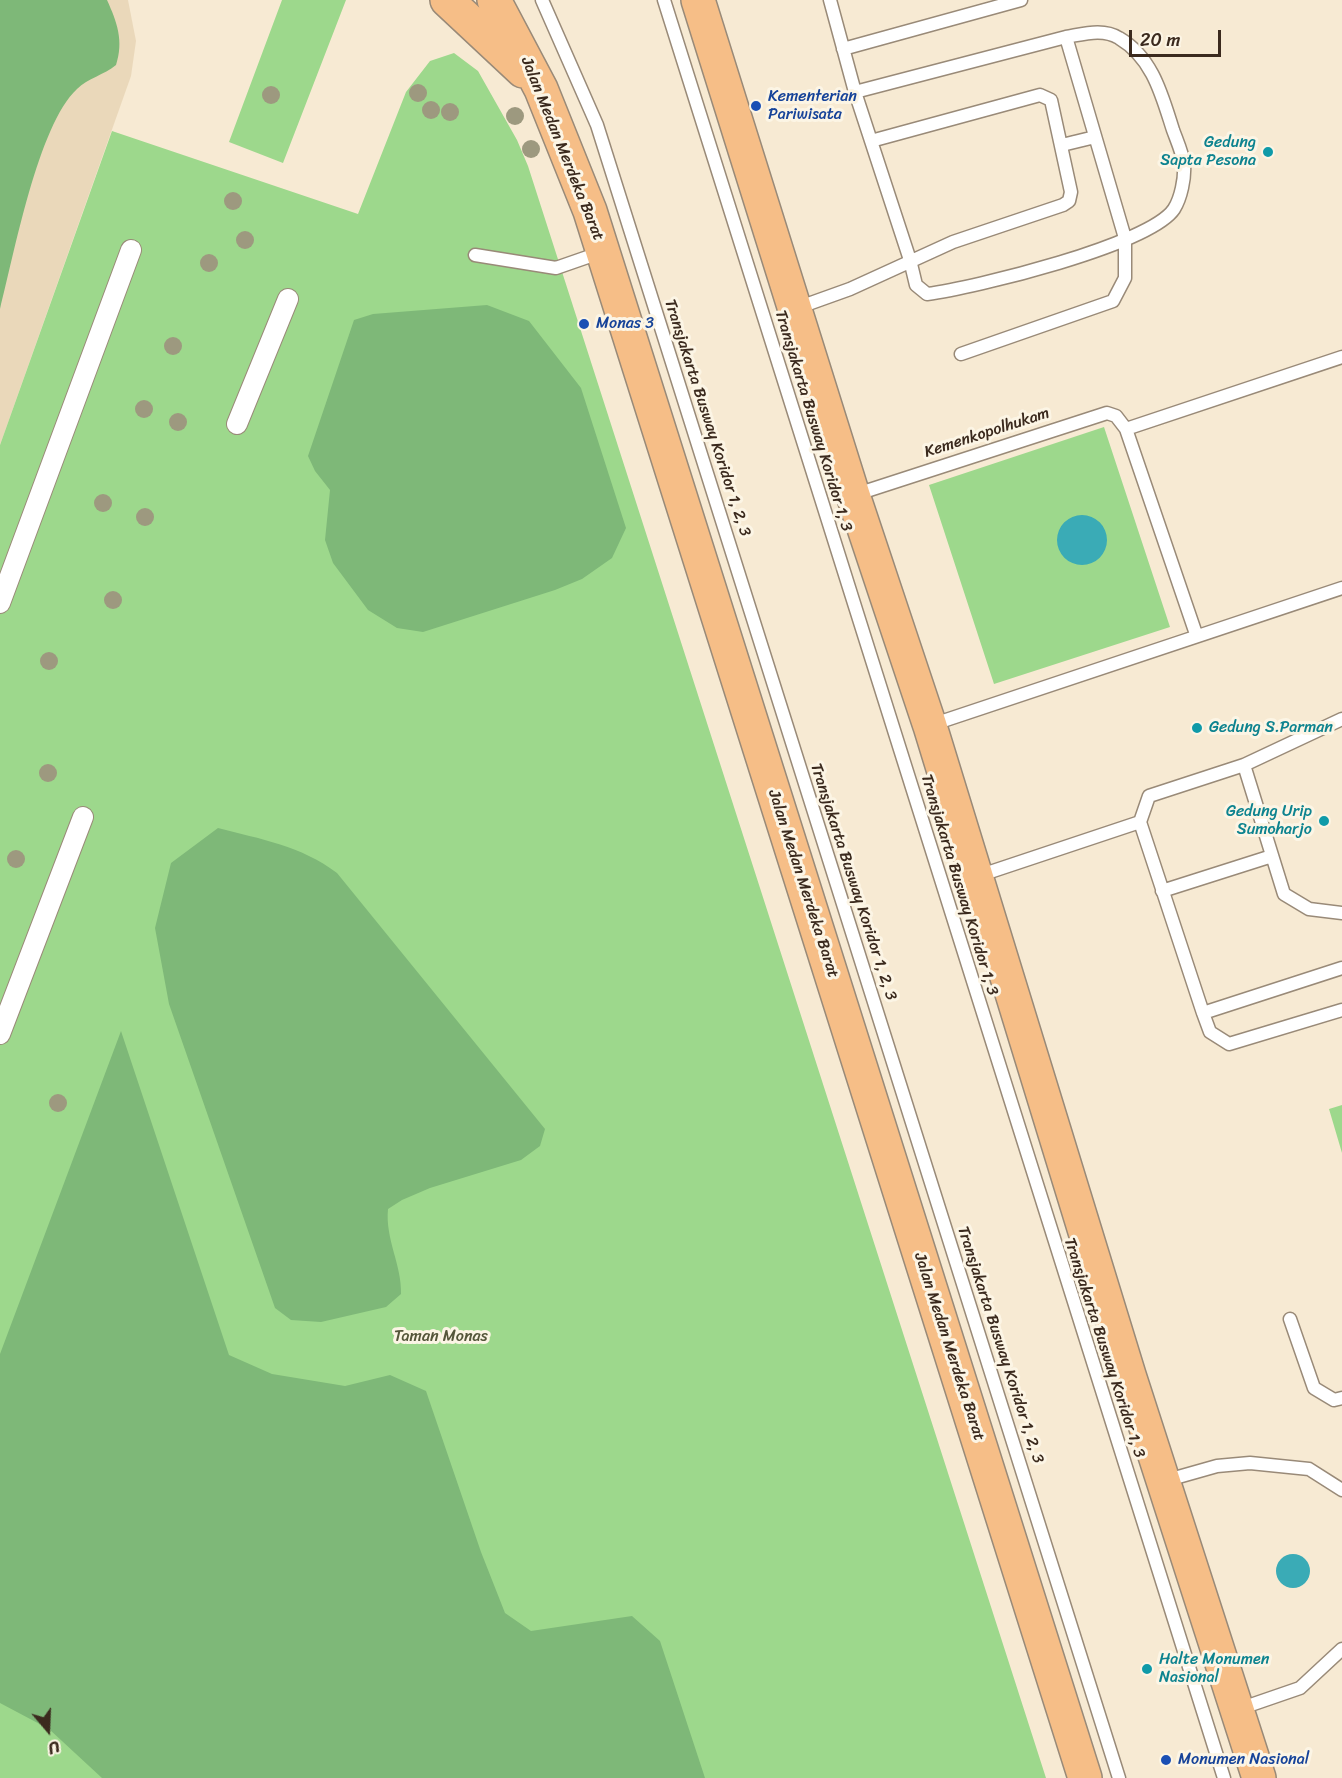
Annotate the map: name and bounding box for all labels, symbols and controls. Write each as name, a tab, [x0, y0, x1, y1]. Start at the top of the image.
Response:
scale bar	[1132, 18, 1224, 56]
text: 20 m	[1140, 24, 1180, 56]
street label: Jalan Medan Merdeka Barat	[516, 54, 608, 244]
place label: Kementerian Pariwisata	[768, 87, 857, 125]
marker: Kementerian Pariwisata	[749, 99, 763, 113]
place label: Gedung Sapta Pesona	[1160, 133, 1256, 171]
marker: Gedung Sapta Pesona	[1261, 145, 1275, 159]
street label: Transjakarta Busway Koridor 1, 2, 3	[660, 297, 754, 539]
street label: Transjakarta Busway Koridor 1, 3	[770, 308, 856, 534]
place label: Monas 3	[596, 314, 654, 334]
marker: Monas 3	[577, 317, 591, 331]
street label: Kemenkopolhukam	[922, 404, 1052, 462]
place label: Gedung S.Parman	[1209, 718, 1333, 738]
marker: Gedung S.Parman	[1190, 721, 1204, 735]
street label: Transjakarta Busway Koridor 1, 2, 3	[806, 761, 900, 1003]
street label: Transjakarta Busway Koridor 1, 3	[916, 772, 1002, 998]
street label: Jalan Medan Merdeka Barat	[764, 788, 842, 980]
place label: Gedung Urip Sumoharjo	[1226, 802, 1312, 840]
marker: Gedung Urip Sumoharjo	[1317, 814, 1331, 828]
street label: Transjakarta Busway Koridor 1, 2, 3	[953, 1224, 1047, 1466]
street label: Transjakarta Busway Koridor 1, 3	[1059, 1236, 1149, 1460]
street label: Jalan Medan Merdeka Barat	[910, 1251, 988, 1443]
park label: Taman Monas	[394, 1327, 488, 1347]
place label: Halte Monumen Nasional	[1159, 1650, 1269, 1688]
marker: Halte Monumen Nasional	[1140, 1662, 1154, 1676]
north arrow	[18, 1700, 78, 1760]
text: U	[44, 1732, 64, 1763]
place label: Monumen Nasional	[1178, 1750, 1309, 1770]
marker: Monumen Nasional	[1159, 1753, 1173, 1767]

